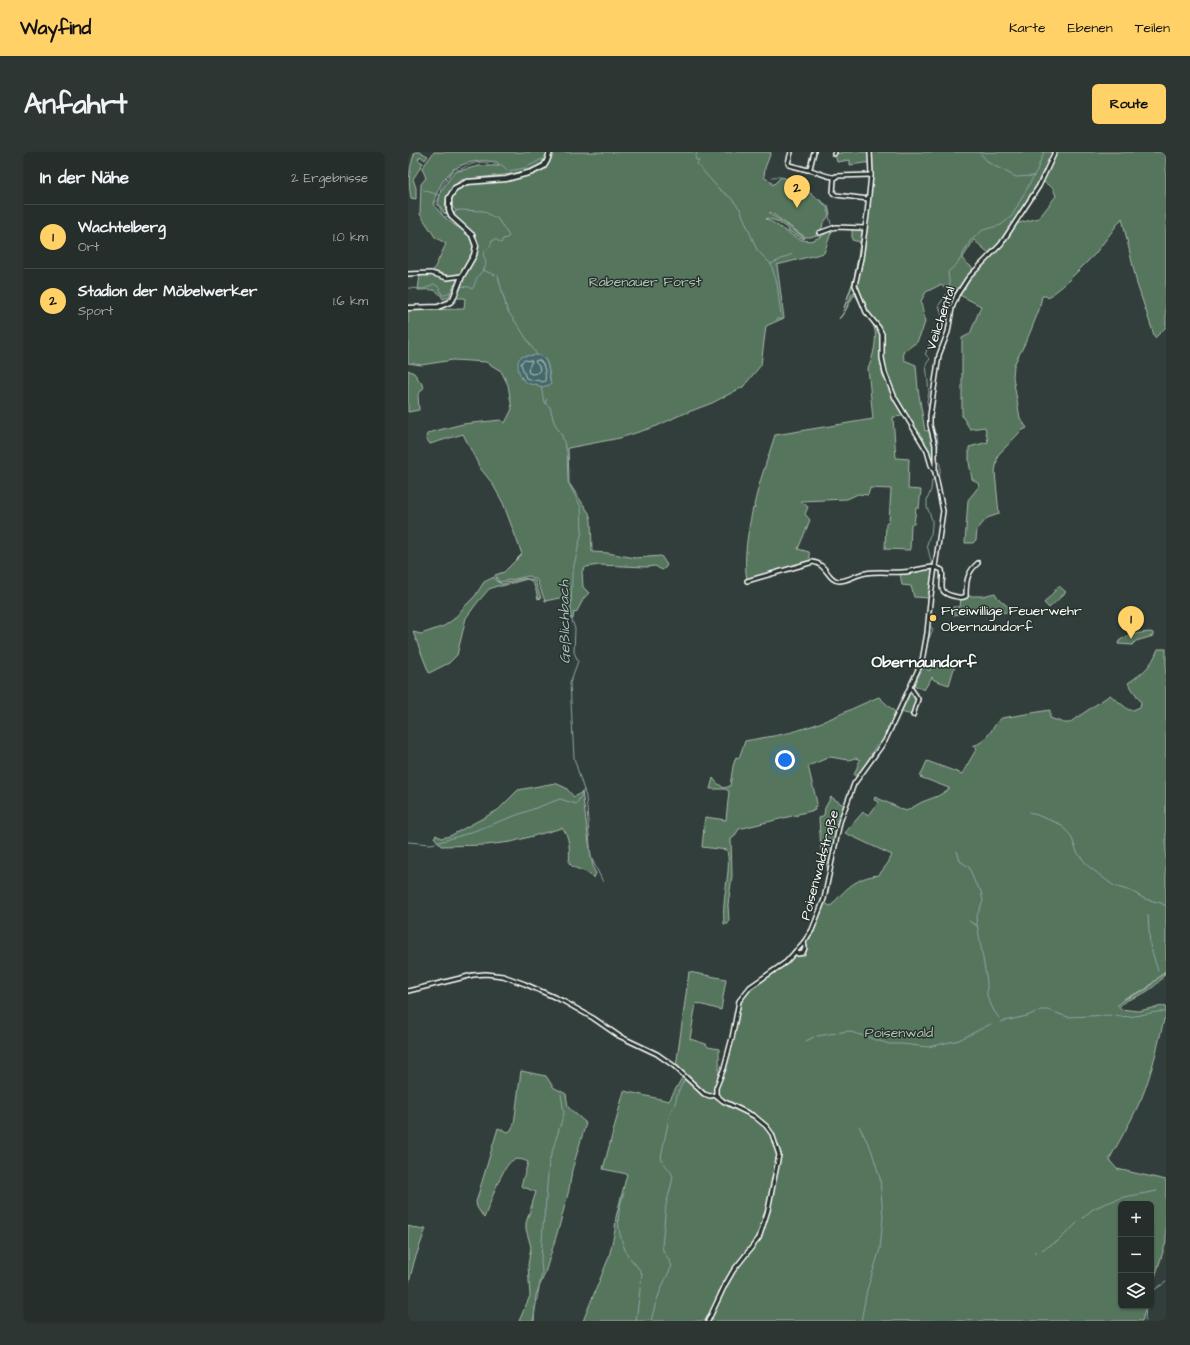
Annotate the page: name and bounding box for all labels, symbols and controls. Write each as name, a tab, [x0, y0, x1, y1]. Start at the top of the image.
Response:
text: Wayfind	[20, 15, 91, 42]
text: Karte	[1009, 18, 1046, 38]
text: Ebenen	[1068, 18, 1113, 38]
text: Teilen	[1135, 18, 1170, 38]
button: Route	[1092, 84, 1166, 124]
text: Anfahrt	[24, 85, 127, 124]
text: In der Nähe	[40, 166, 129, 190]
text: 2 Ergebnisse	[291, 169, 368, 187]
pin: 2	[784, 175, 810, 208]
text: Wachtelberg	[78, 217, 166, 238]
text: 1	[52, 228, 54, 246]
text: 1.0 km	[333, 228, 368, 246]
text: Ort	[78, 238, 99, 256]
park label: Rabenauer Forst	[589, 272, 702, 292]
text: Stadion der Möbelwerker	[78, 281, 257, 302]
street label: Veilchental	[921, 284, 961, 353]
text: 2	[49, 292, 57, 310]
text: 1.6 km	[333, 292, 368, 310]
text: Sport	[78, 302, 113, 320]
water label: Geßlichbach	[553, 579, 576, 664]
place label: Freiwillige Feuerwehr Obernaundorf	[941, 601, 1082, 637]
pin: 1	[1118, 606, 1144, 639]
marker: Freiwillige Feuerwehr Obernaundorf	[928, 613, 938, 623]
district label: Obernaundorf	[872, 651, 977, 673]
your location	[775, 750, 795, 770]
street label: Poisenwaldstraße	[796, 807, 844, 923]
park label: Poisenwald	[865, 1023, 933, 1043]
map controls	[1118, 1201, 1154, 1309]
button: +	[1118, 1201, 1154, 1237]
button: −	[1118, 1237, 1154, 1273]
button: layers	[1118, 1273, 1154, 1309]

